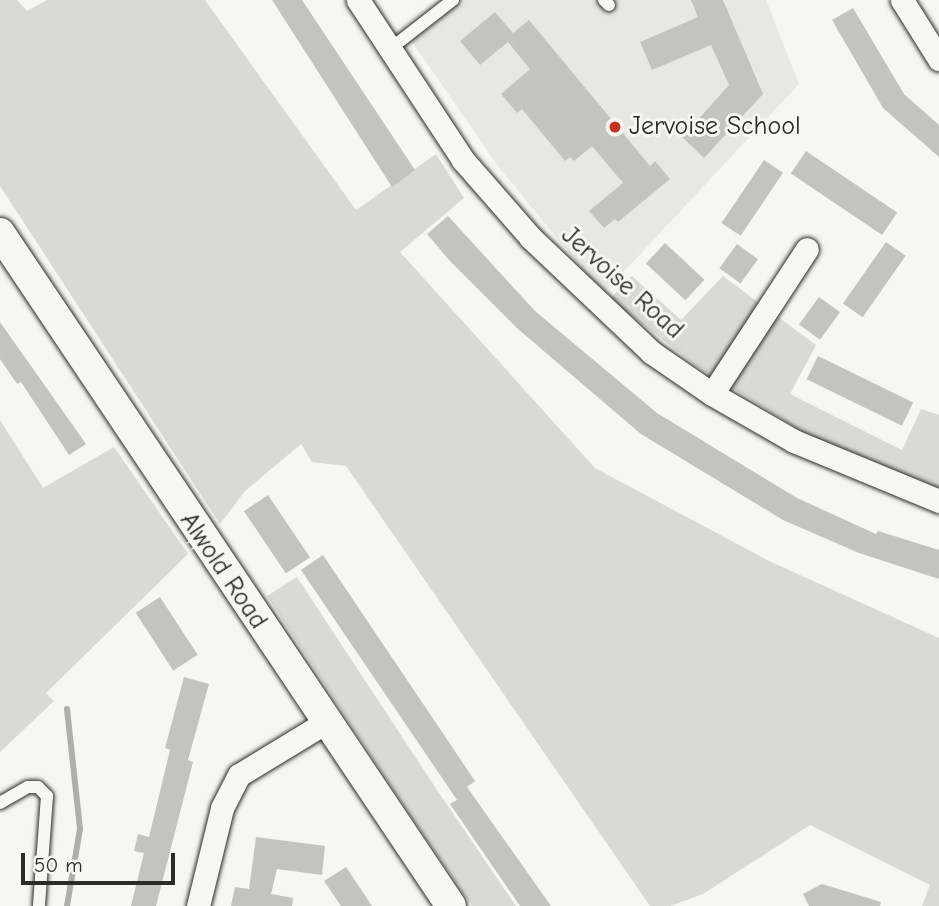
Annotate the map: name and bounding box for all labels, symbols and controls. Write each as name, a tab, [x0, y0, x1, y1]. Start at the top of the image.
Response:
place label: Jervoise School	[629, 111, 801, 143]
marker: Jervoise School	[607, 119, 623, 135]
street label: Jervoise Road	[554, 220, 690, 346]
street label: Alwold Road	[173, 507, 273, 635]
scale bar	[24, 839, 178, 883]
text: 50 m	[34, 853, 83, 877]

